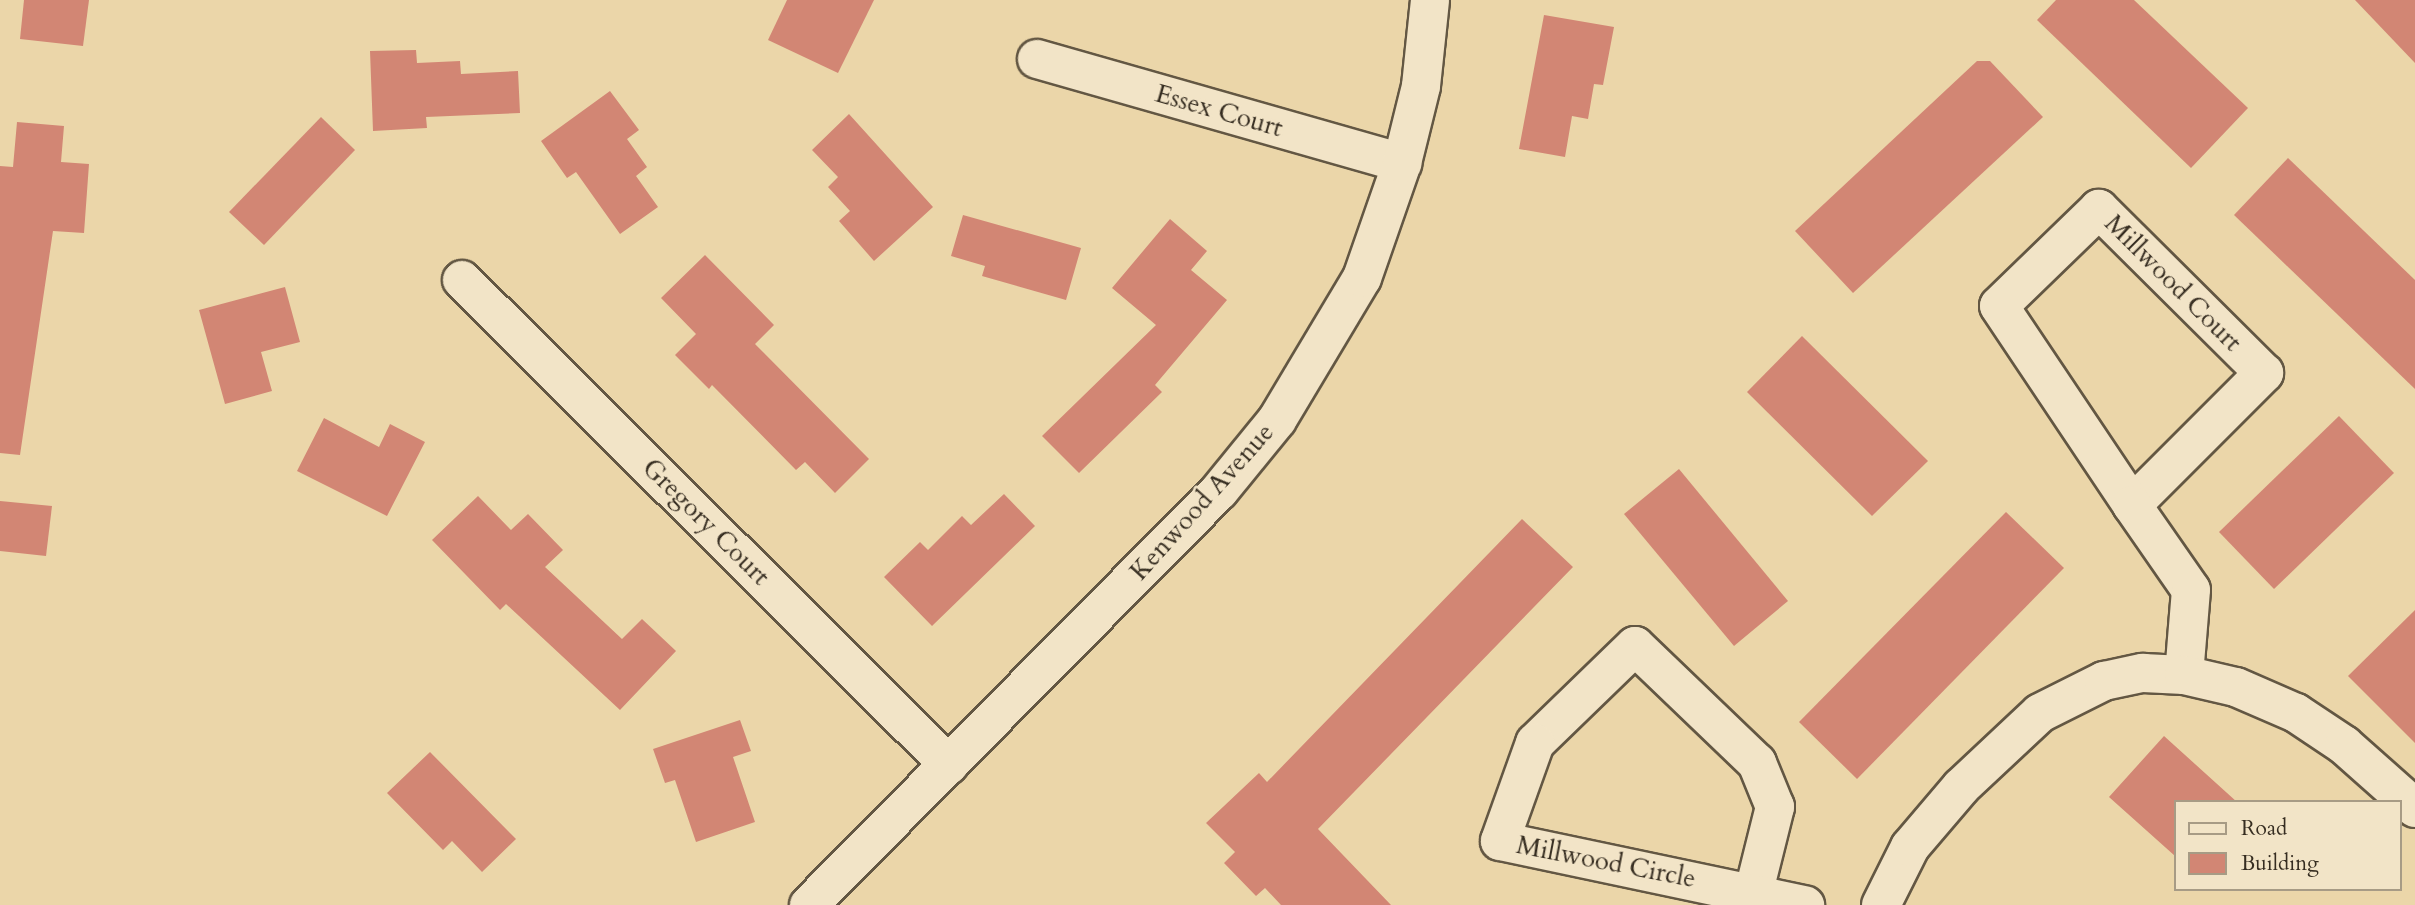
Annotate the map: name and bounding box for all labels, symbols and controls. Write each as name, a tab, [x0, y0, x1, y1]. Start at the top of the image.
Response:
street label: Essex Court	[1152, 78, 1286, 144]
street label: Millwood Court	[2098, 208, 2248, 358]
street label: Kenwood Avenue	[1123, 417, 1281, 587]
street label: Gregory Court	[636, 452, 776, 592]
legend	[2174, 800, 2401, 891]
text: Road	[2241, 814, 2287, 843]
street label: Millwood Circle	[1514, 829, 1698, 895]
text: Building	[2241, 849, 2319, 878]

